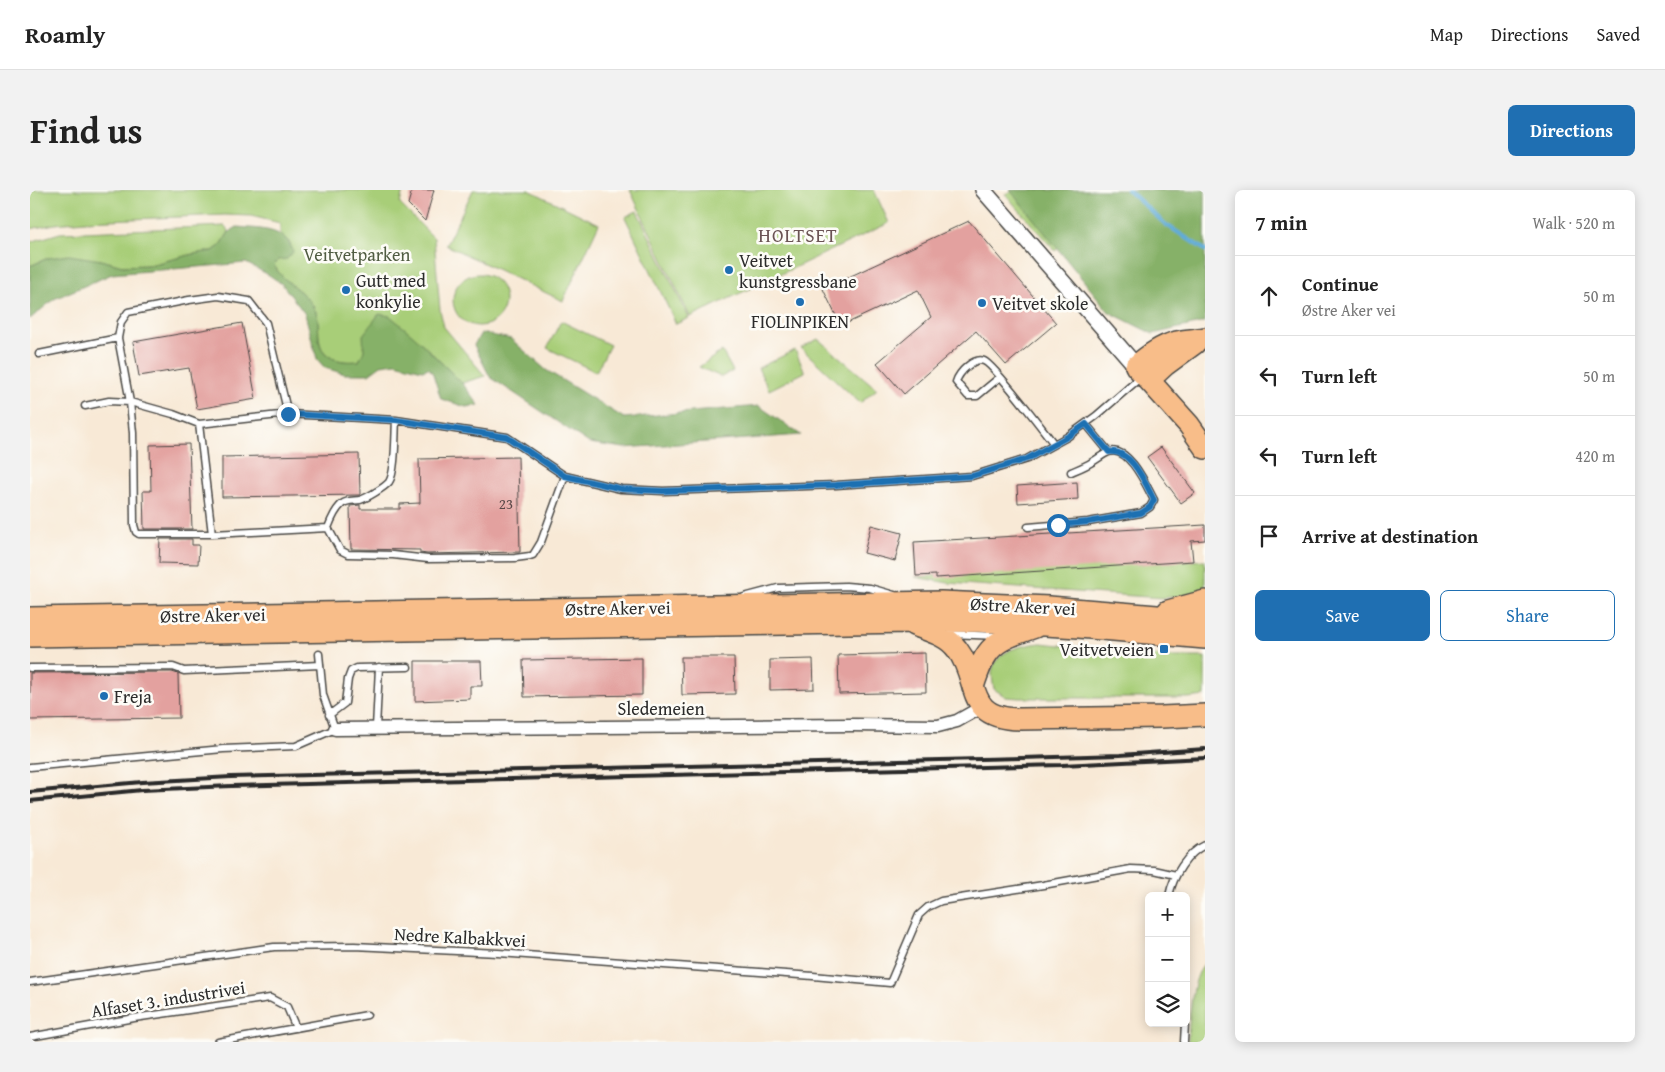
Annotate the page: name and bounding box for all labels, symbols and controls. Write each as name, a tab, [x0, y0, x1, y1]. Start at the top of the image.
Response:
text: Roamly	[25, 17, 105, 52]
text: Map	[1430, 21, 1463, 48]
text: Directions	[1491, 21, 1568, 48]
text: Saved	[1596, 21, 1640, 48]
text: Find us	[30, 105, 143, 156]
button: Directions	[1508, 105, 1635, 156]
text: 7 min	[1255, 207, 1307, 238]
text: Walk · 520 m	[1532, 211, 1615, 235]
district label: HOLTSET	[758, 221, 838, 249]
park label: Veitvetparken	[304, 241, 410, 268]
place label: Veitvet kunstgressbane	[739, 247, 857, 295]
marker: Veitvet kunstgressbane	[723, 264, 735, 276]
place label: Gutt med konkylie	[356, 267, 426, 315]
text: Continue	[1302, 270, 1379, 298]
icon: ahead	[1255, 282, 1283, 310]
marker: Gutt med konkylie	[340, 284, 352, 296]
text: 50 m	[1583, 284, 1615, 308]
place label: Veitvet skole	[992, 290, 1089, 317]
marker: FIOLINPIKEN	[794, 296, 806, 308]
marker: Veitvet skole	[976, 297, 988, 309]
text: Østre Aker vei	[1302, 298, 1396, 322]
place label: FIOLINPIKEN	[751, 308, 849, 335]
icon: left	[1255, 362, 1283, 390]
text: Turn left	[1302, 362, 1377, 390]
text: 50 m	[1583, 364, 1615, 388]
route end	[277, 403, 300, 426]
icon: left	[1255, 442, 1283, 470]
text: Turn left	[1302, 442, 1377, 470]
text: 420 m	[1575, 444, 1615, 468]
house number: 23	[499, 493, 513, 514]
route start	[1047, 514, 1070, 537]
icon: arrive	[1255, 522, 1283, 550]
text: Arrive at destination	[1302, 522, 1478, 550]
street label: Østre Aker vei	[970, 590, 1076, 622]
button: Save	[1255, 590, 1430, 641]
button: Share	[1440, 590, 1615, 641]
street label: Østre Aker vei	[565, 594, 671, 622]
street label: Østre Aker vei	[160, 601, 266, 629]
place label: Veitvetveien	[1060, 636, 1154, 663]
marker: Veitvetveien	[1158, 643, 1170, 655]
place label: Freja	[114, 683, 152, 710]
marker: Freja	[98, 690, 110, 702]
street label: Sledemeien	[617, 695, 705, 722]
map controls	[1145, 892, 1190, 1027]
button: +	[1145, 892, 1190, 937]
street label: Nedre Kalbakkvei	[394, 920, 526, 954]
button: −	[1145, 937, 1190, 982]
street label: Alfaset 3. industrivei	[89, 973, 247, 1025]
button: layers	[1145, 982, 1190, 1027]

